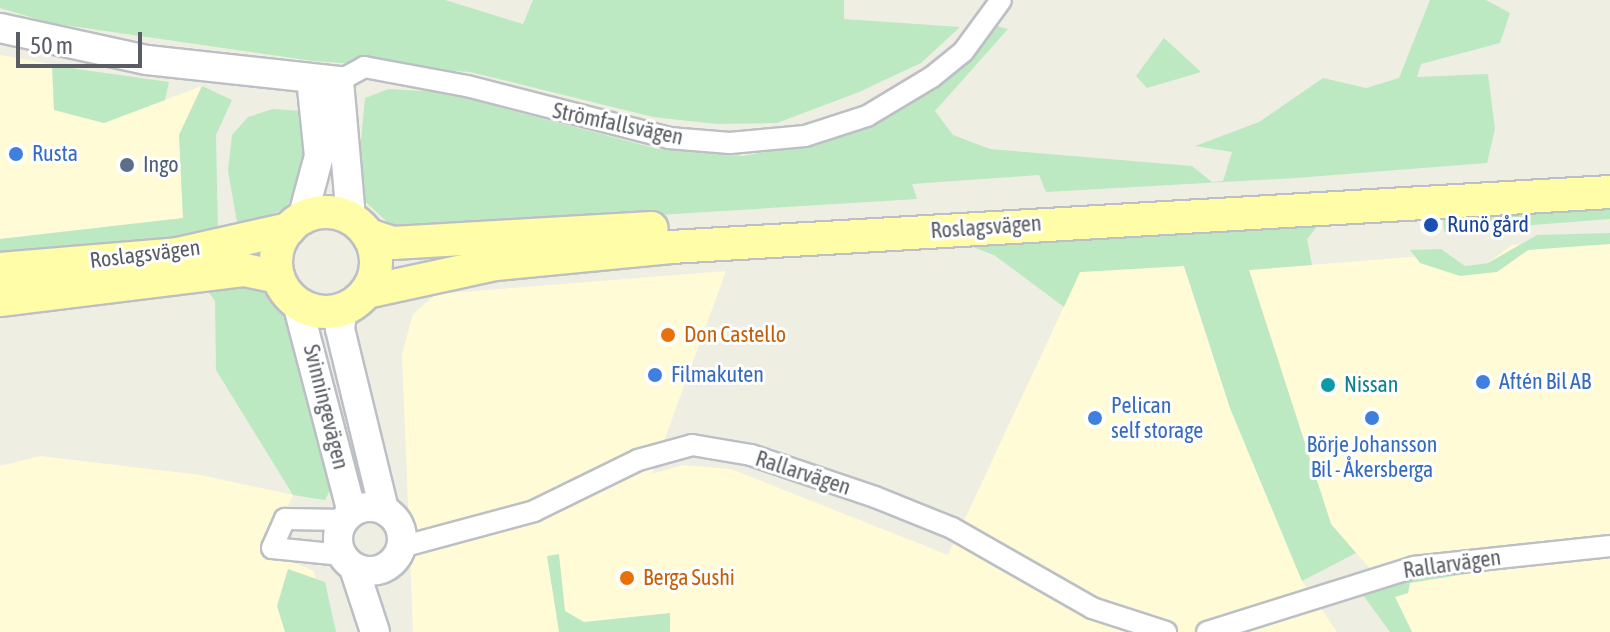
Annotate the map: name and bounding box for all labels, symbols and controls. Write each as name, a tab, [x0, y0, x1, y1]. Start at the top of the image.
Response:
scale bar	[20, 16, 146, 66]
text: 50 m	[30, 32, 73, 59]
street label: Strömfallsvägen	[550, 97, 686, 151]
place label: Rusta	[32, 141, 78, 167]
marker: Rusta	[7, 145, 25, 163]
place label: Ingo	[143, 152, 179, 178]
marker: Ingo	[118, 156, 136, 174]
street label: Roslagsvägen	[930, 210, 1042, 244]
place label: Runö gård	[1447, 212, 1529, 238]
marker: Runö gård	[1422, 216, 1440, 234]
street label: Roslagsvägen	[88, 234, 202, 274]
place label: Don Castello	[684, 322, 786, 348]
marker: Don Castello	[659, 326, 677, 344]
street label: Svinningevägen	[298, 342, 354, 472]
place label: Filmakuten	[671, 362, 764, 388]
marker: Filmakuten	[646, 366, 664, 384]
place label: Aftén Bil AB	[1499, 369, 1591, 395]
place label: Nissan	[1344, 372, 1398, 398]
marker: Aftén Bil AB	[1474, 373, 1492, 391]
marker: Nissan	[1319, 376, 1337, 394]
place label: Pelican self storage	[1111, 392, 1203, 444]
marker: Pelican self storage	[1086, 409, 1104, 427]
marker: Börje Johansson Bil - Åkersberga	[1363, 409, 1381, 427]
place label: Börje Johansson Bil - Åkersberga	[1307, 431, 1437, 482]
street label: Rallarvägen	[752, 445, 854, 501]
street label: Rallarvägen	[1401, 544, 1503, 584]
place label: Berga Sushi	[643, 565, 735, 591]
marker: Berga Sushi	[618, 569, 636, 587]

